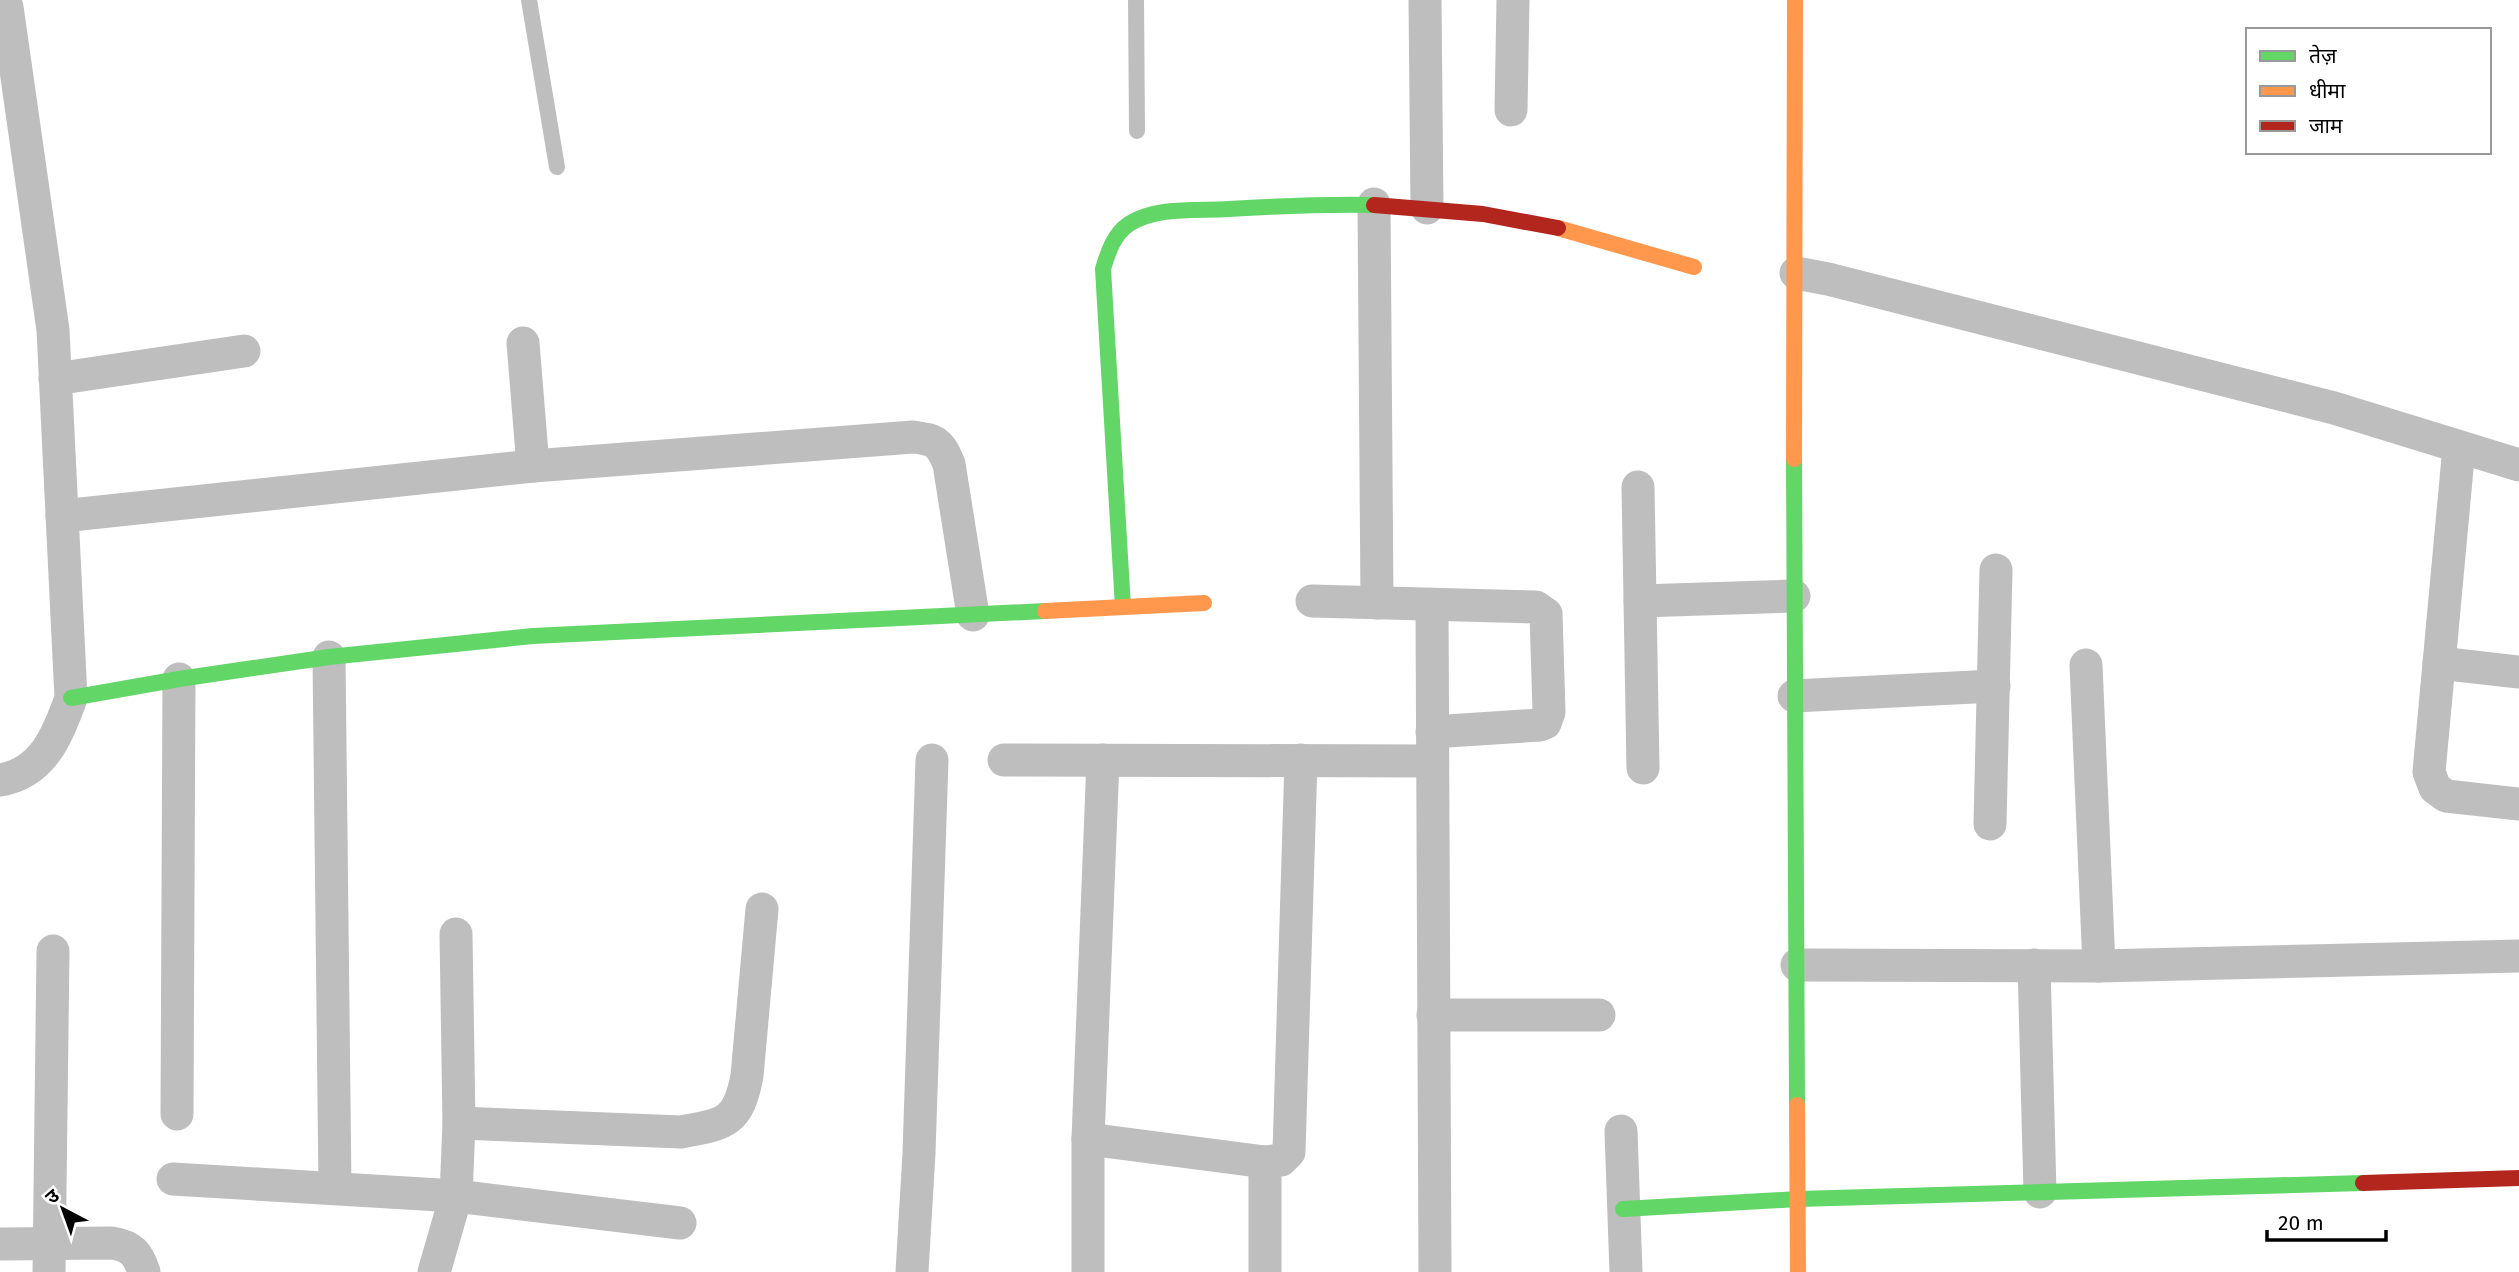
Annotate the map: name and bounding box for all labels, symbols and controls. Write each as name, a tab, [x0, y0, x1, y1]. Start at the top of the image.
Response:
legend	[2246, 28, 2491, 154]
text: तेज़	[2309, 43, 2337, 69]
text: धीमा	[2309, 78, 2346, 104]
text: जाम	[2309, 113, 2343, 139]
north arrow	[28, 1174, 98, 1244]
text: उ	[40, 1184, 65, 1209]
scale bar	[2267, 1198, 2386, 1242]
text: 20 m	[2278, 1210, 2324, 1236]

